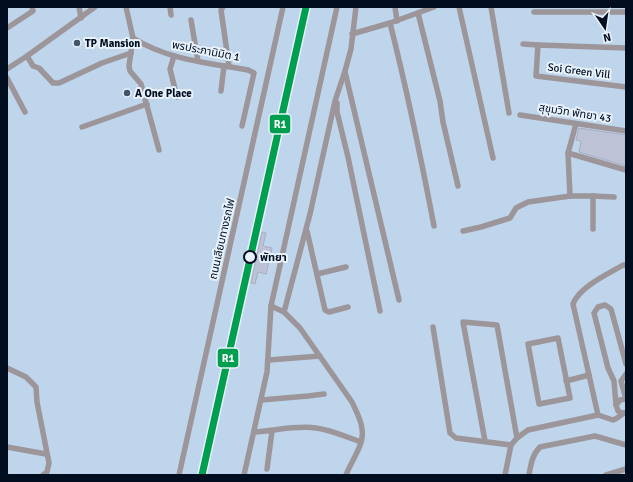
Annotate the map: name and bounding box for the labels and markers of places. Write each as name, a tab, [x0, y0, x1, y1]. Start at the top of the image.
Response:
place label: TP Mansion	[85, 37, 140, 50]
marker: TP Mansion	[72, 38, 82, 48]
place label: A One Place	[135, 87, 192, 100]
marker: A One Place	[122, 88, 132, 98]
marker: พัทยา	[243, 250, 257, 264]
place label: พัทยา	[260, 251, 287, 264]

